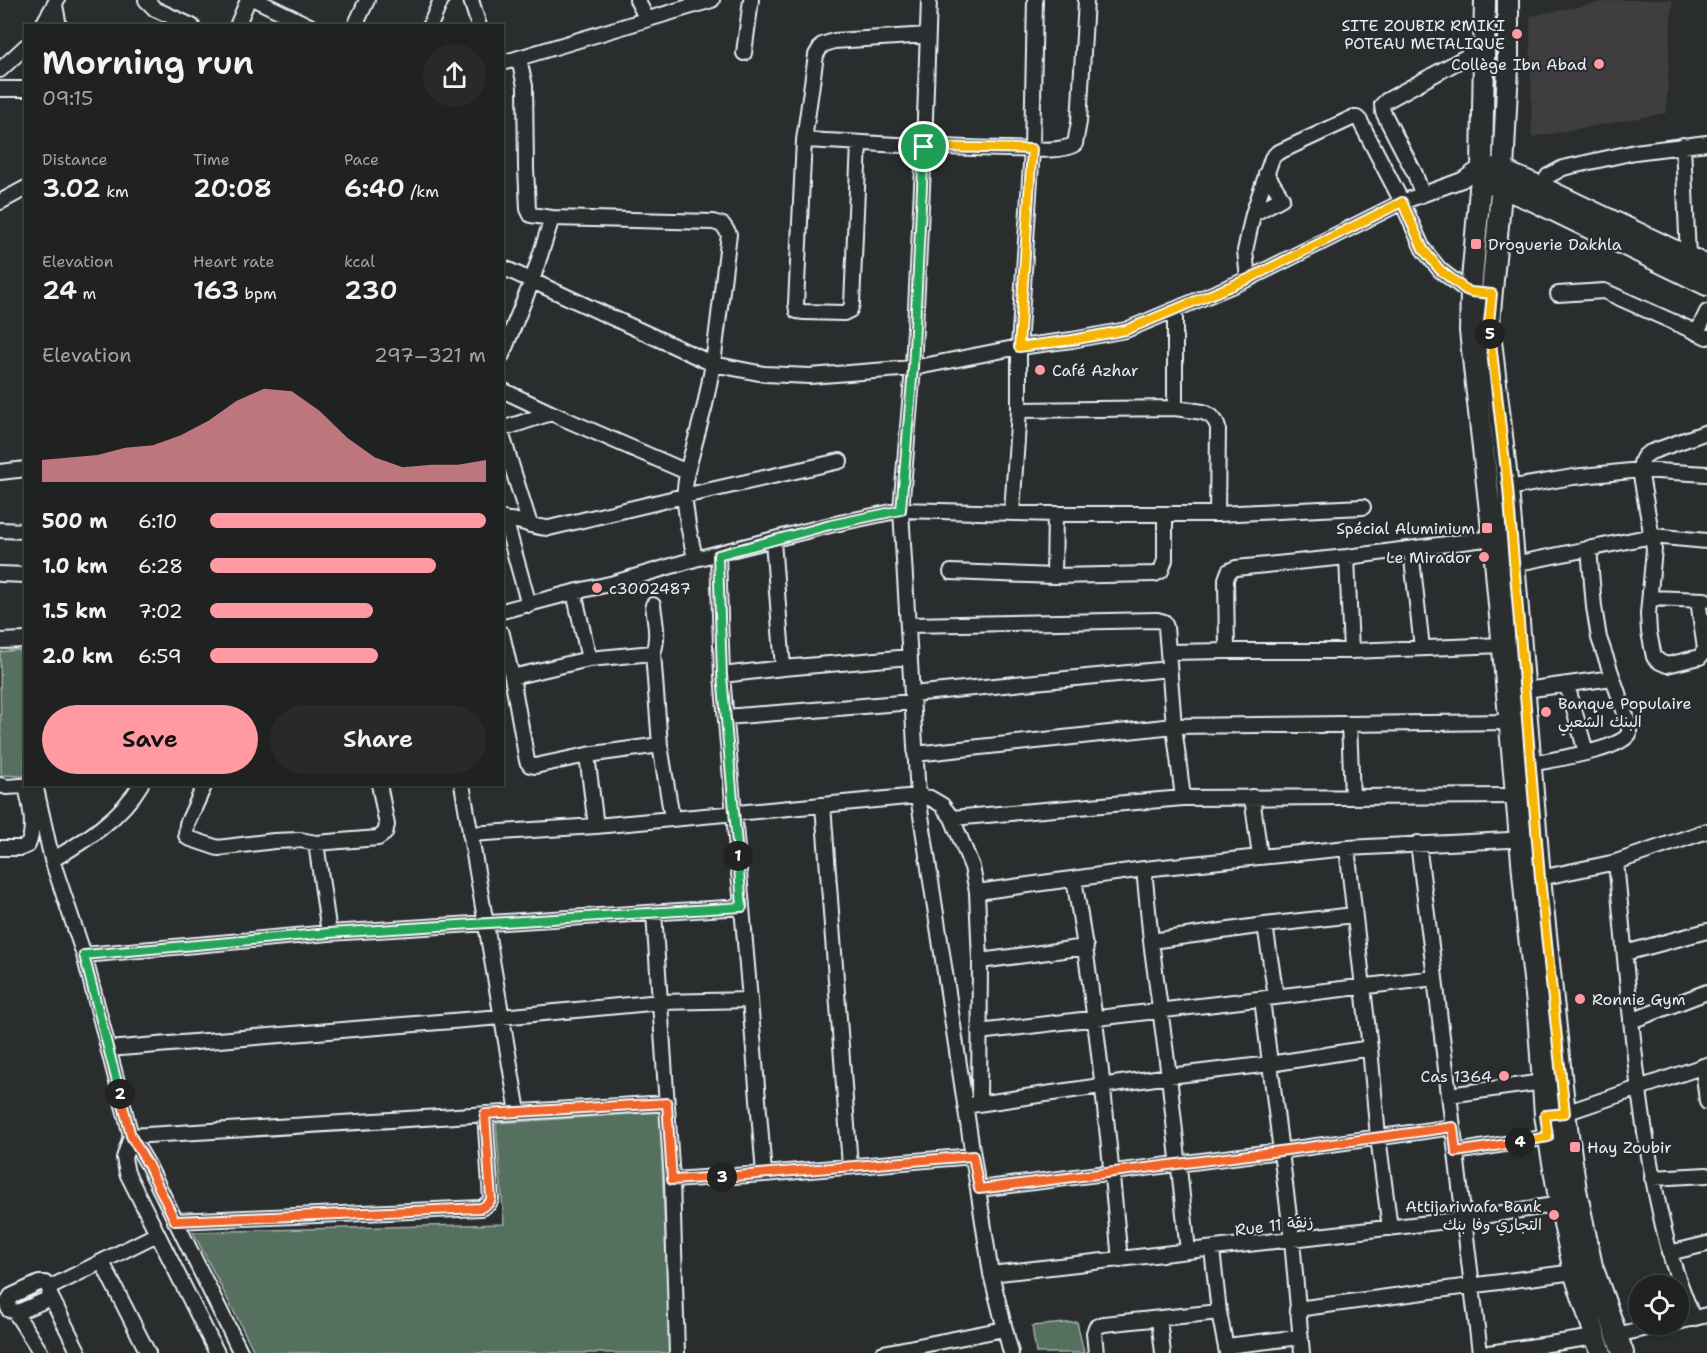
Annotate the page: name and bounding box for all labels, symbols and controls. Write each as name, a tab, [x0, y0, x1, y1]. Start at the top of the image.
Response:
place label: SITE ZOUBIR RMIKI POTEAU METALIQUE	[1341, 15, 1505, 54]
marker: SITE ZOUBIR RMIKI POTEAU METALIQUE	[1510, 27, 1524, 41]
text: Morning run	[42, 40, 254, 85]
button: share	[423, 44, 486, 107]
place label: Collège Ibn Abad	[1451, 54, 1587, 75]
marker: Collège Ibn Abad	[1592, 57, 1606, 71]
text: 09:15	[42, 85, 93, 111]
pin	[898, 121, 949, 172]
icon: arrive	[907, 130, 940, 163]
text: Distance	[42, 149, 108, 170]
text: Time	[193, 149, 230, 170]
text: Pace	[344, 149, 379, 170]
text: 3.02	[42, 170, 101, 205]
text: 20:08	[193, 170, 272, 205]
text: 6:40	[344, 170, 405, 205]
text: km	[101, 181, 129, 202]
text: /km	[405, 181, 439, 202]
place label: Droguerie Dakhla	[1488, 234, 1622, 255]
marker: Droguerie Dakhla	[1469, 237, 1483, 251]
text: Elevation	[42, 251, 114, 272]
text: Heart rate	[193, 251, 275, 272]
text: kcal	[344, 251, 375, 272]
text: 24	[42, 272, 77, 307]
text: 163	[193, 272, 239, 307]
text: 230	[344, 272, 398, 307]
text: m	[77, 283, 96, 304]
text: bpm	[239, 283, 277, 304]
pin: 5	[1475, 319, 1505, 349]
text: 5	[1485, 323, 1495, 344]
text: Elevation	[42, 342, 132, 368]
text: 297–321 m	[374, 342, 486, 368]
place label: Café Azhar	[1052, 360, 1139, 381]
marker: Café Azhar	[1033, 363, 1047, 377]
text: 500 m	[42, 508, 108, 534]
text: 6:10	[138, 508, 177, 534]
place label: Spécial Aluminium	[1336, 518, 1475, 539]
marker: Spécial Aluminium	[1480, 521, 1494, 535]
place label: Le Mirador	[1386, 547, 1472, 568]
marker: Le Mirador	[1477, 550, 1491, 564]
text: 1.0 km	[42, 553, 107, 579]
text: 6:28	[138, 553, 183, 579]
place label: c3002487	[609, 578, 691, 599]
marker: c3002487	[590, 581, 604, 595]
text: 1.5 km	[42, 598, 106, 624]
text: 7:02	[138, 598, 183, 624]
text: 2.0 km	[42, 643, 113, 669]
text: 6:59	[138, 643, 182, 669]
place label: Banque Populaire البنك الشعبي	[1558, 693, 1691, 736]
button: Save	[42, 705, 258, 774]
button: Share	[270, 705, 486, 774]
marker: Banque Populaire البنك الشعبي	[1539, 705, 1553, 719]
pin: 1	[723, 841, 753, 871]
text: 1	[734, 845, 742, 866]
place label: Ronnie Gym	[1592, 989, 1686, 1010]
marker: Ronnie Gym	[1573, 992, 1587, 1006]
place label: Cas 1364	[1421, 1066, 1492, 1087]
marker: Cas 1364	[1497, 1069, 1511, 1083]
pin: 2	[105, 1079, 135, 1109]
text: 2	[114, 1083, 126, 1104]
pin: 4	[1505, 1127, 1535, 1157]
text: 4	[1514, 1131, 1526, 1152]
place label: Hay Zoubir	[1587, 1137, 1672, 1158]
marker: Hay Zoubir	[1568, 1140, 1582, 1154]
pin: 3	[707, 1162, 737, 1192]
text: 3	[716, 1166, 728, 1187]
place label: Attijariwafa Bank التجاري وفا بنك	[1405, 1196, 1542, 1236]
marker: Attijariwafa Bank التجاري وفا بنك	[1547, 1208, 1561, 1222]
street label: Rue 11 زنقة	[1234, 1210, 1314, 1241]
map controls	[1629, 1275, 1689, 1335]
button: locate	[1629, 1275, 1689, 1335]

